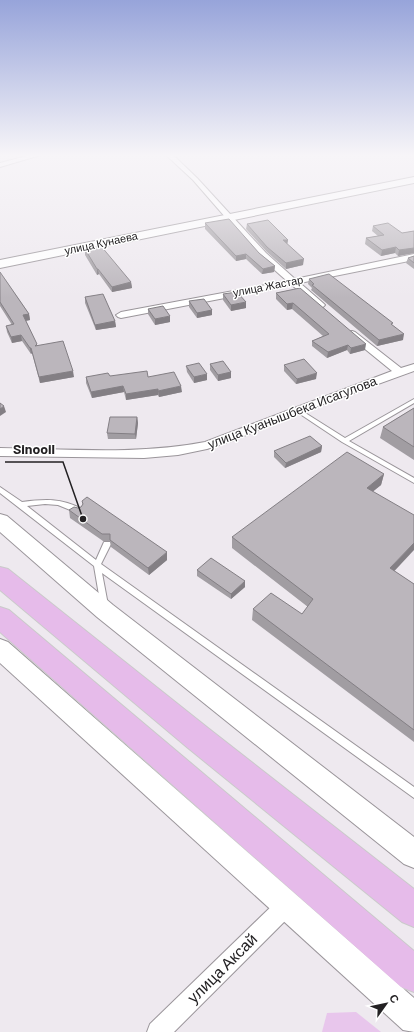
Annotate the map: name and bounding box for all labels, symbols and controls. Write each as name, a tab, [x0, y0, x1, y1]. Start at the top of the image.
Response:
street label: улица Кунаева	[63, 228, 140, 257]
street label: улица Жастар	[232, 272, 304, 299]
street label: улица Куанышбека Исагулова	[205, 372, 379, 452]
callout: Sinooil	[5, 436, 63, 462]
text: Sinooil	[13, 440, 55, 457]
street label: улица Аксай	[183, 929, 260, 1006]
north arrow	[366, 984, 406, 1024]
text: С	[387, 991, 402, 1005]

